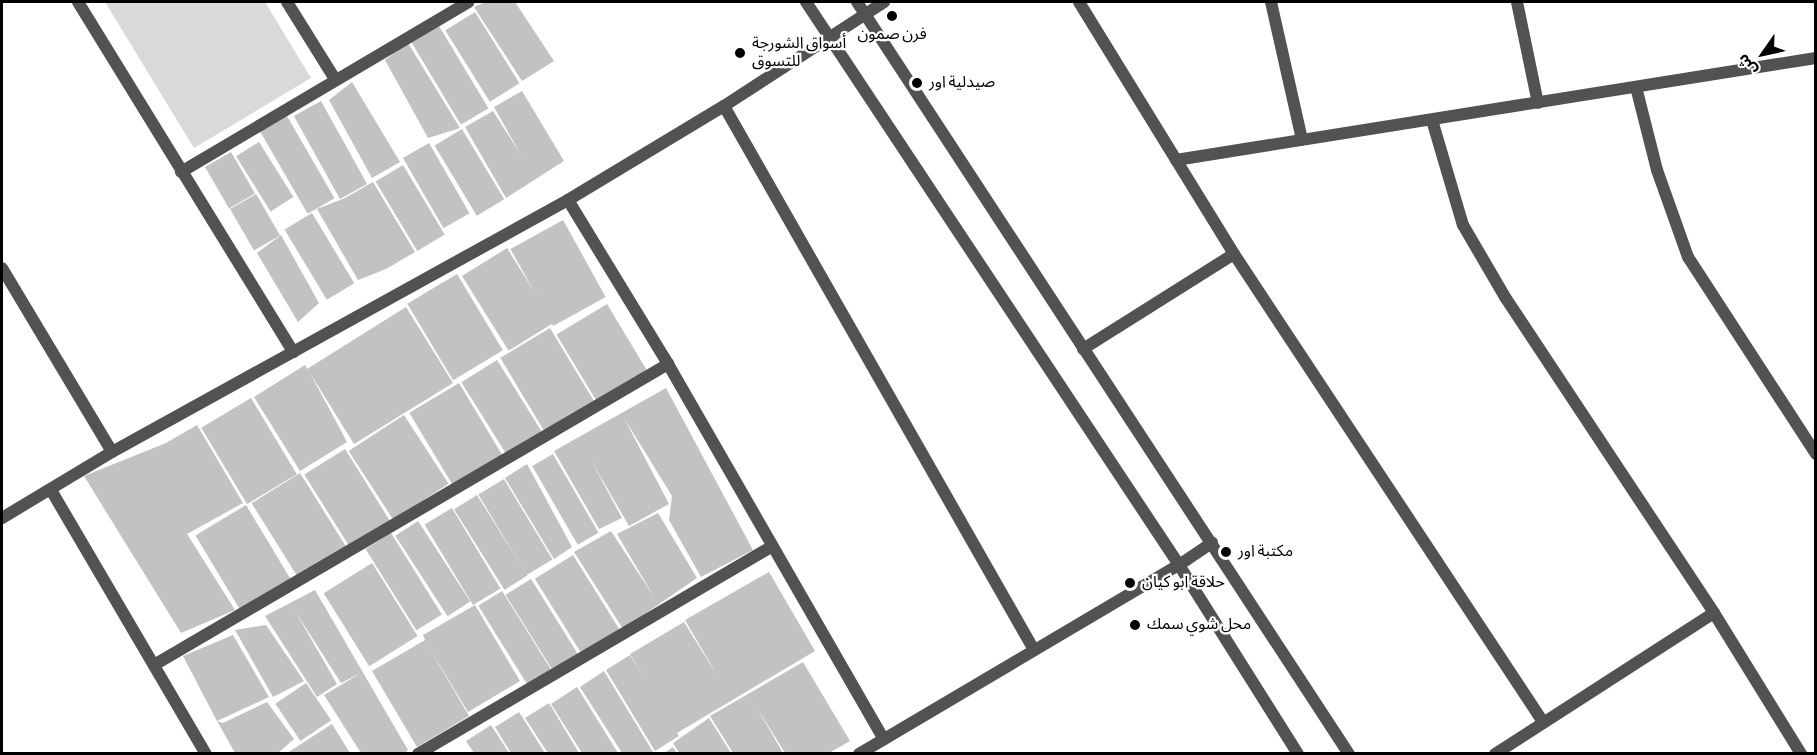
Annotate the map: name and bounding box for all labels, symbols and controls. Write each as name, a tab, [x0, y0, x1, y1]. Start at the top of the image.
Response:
marker: فرن صمون	[885, 9, 899, 23]
north arrow	[1733, 24, 1793, 84]
place label: فرن صمون	[857, 25, 927, 45]
place label: أسواق الشورجة للتسوق	[752, 34, 846, 72]
marker: أسواق الشورجة للتسوق	[733, 46, 747, 60]
text: ش	[1734, 50, 1762, 79]
place label: صيدلية اور	[929, 73, 995, 93]
marker: صيدلية اور	[910, 76, 924, 90]
place label: مكتبة اور	[1238, 542, 1293, 562]
marker: مكتبة اور	[1219, 545, 1233, 559]
place label: حلاقة ابو كيان	[1142, 573, 1225, 593]
marker: حلاقة ابو كيان	[1123, 576, 1137, 590]
place label: محل شوي سمك	[1147, 615, 1251, 635]
marker: محل شوي سمك	[1128, 618, 1142, 632]

